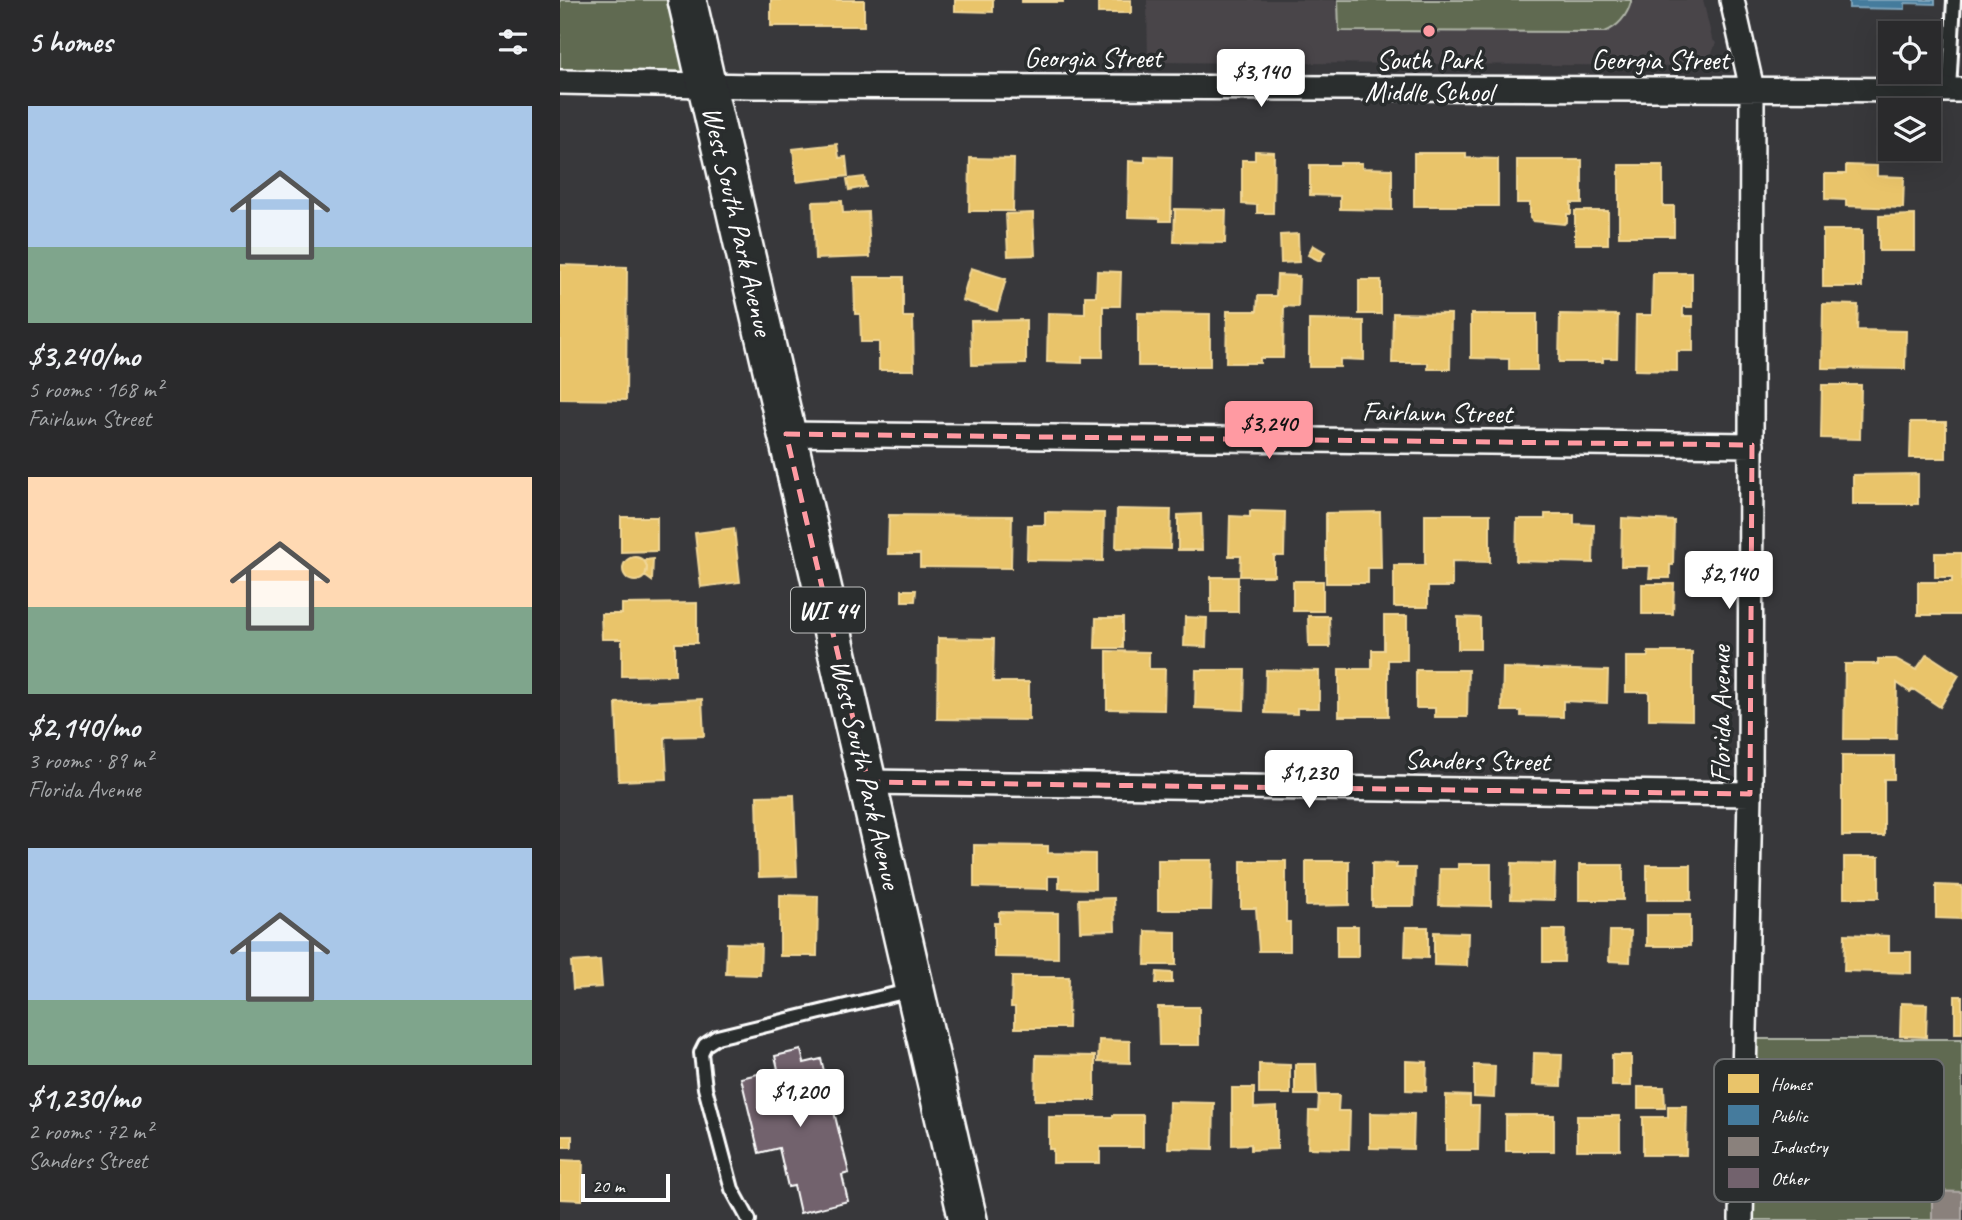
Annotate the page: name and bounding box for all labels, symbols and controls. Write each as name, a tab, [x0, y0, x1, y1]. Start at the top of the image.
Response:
map controls	[1878, 21, 1941, 161]
button: locate	[1878, 21, 1941, 84]
text: 5 homes	[28, 23, 112, 61]
icon: filters	[494, 23, 532, 61]
marker: South Park Middle School	[1421, 23, 1437, 39]
street label: Georgia Street	[1024, 40, 1164, 75]
place label: South Park Middle School	[1365, 42, 1499, 109]
street label: Georgia Street	[1591, 42, 1731, 77]
pin: $3,140	[1204, 50, 1318, 109]
text: $3,140	[1233, 57, 1289, 86]
button: layers	[1878, 98, 1941, 161]
street label: West South Park Avenue	[695, 103, 782, 341]
icon: home	[217, 152, 343, 278]
text: $3,240/mo	[28, 337, 140, 375]
text: 5 rooms · 168 m²	[28, 375, 163, 404]
street label: Fairlawn Street	[1362, 393, 1515, 431]
pin: $3,240	[1212, 402, 1326, 461]
text: Fairlawn Street	[28, 404, 151, 433]
text: $3,240	[1241, 409, 1297, 438]
icon: home	[217, 523, 343, 649]
pin: $2,140	[1672, 552, 1786, 611]
text: $2,140	[1701, 559, 1757, 588]
road number: WI 44	[791, 588, 865, 632]
street label: Florida Avenue	[1703, 644, 1738, 782]
street label: West South Park Avenue	[823, 656, 910, 894]
text: $2,140/mo	[28, 708, 140, 746]
street label: Sanders Street	[1404, 741, 1553, 779]
text: 3 rooms · 89 m²	[28, 746, 152, 775]
pin: $1,230	[1252, 750, 1366, 810]
text: $1,230	[1281, 758, 1337, 787]
text: Florida Avenue	[28, 775, 140, 804]
icon: home	[217, 894, 343, 1020]
legend	[1714, 1059, 1944, 1202]
pin: $1,200	[743, 1070, 857, 1129]
text: Homes	[1771, 1072, 1813, 1096]
text: $1,200	[772, 1077, 828, 1106]
text: $1,230/mo	[28, 1079, 140, 1117]
text: Public	[1771, 1104, 1809, 1128]
text: 2 rooms · 72 m²	[28, 1117, 152, 1146]
text: Industry	[1771, 1135, 1829, 1159]
text: Sanders Street	[28, 1146, 147, 1175]
text: Other	[1771, 1167, 1811, 1191]
scale bar	[581, 1171, 670, 1203]
text: 20 m	[592, 1174, 624, 1198]

